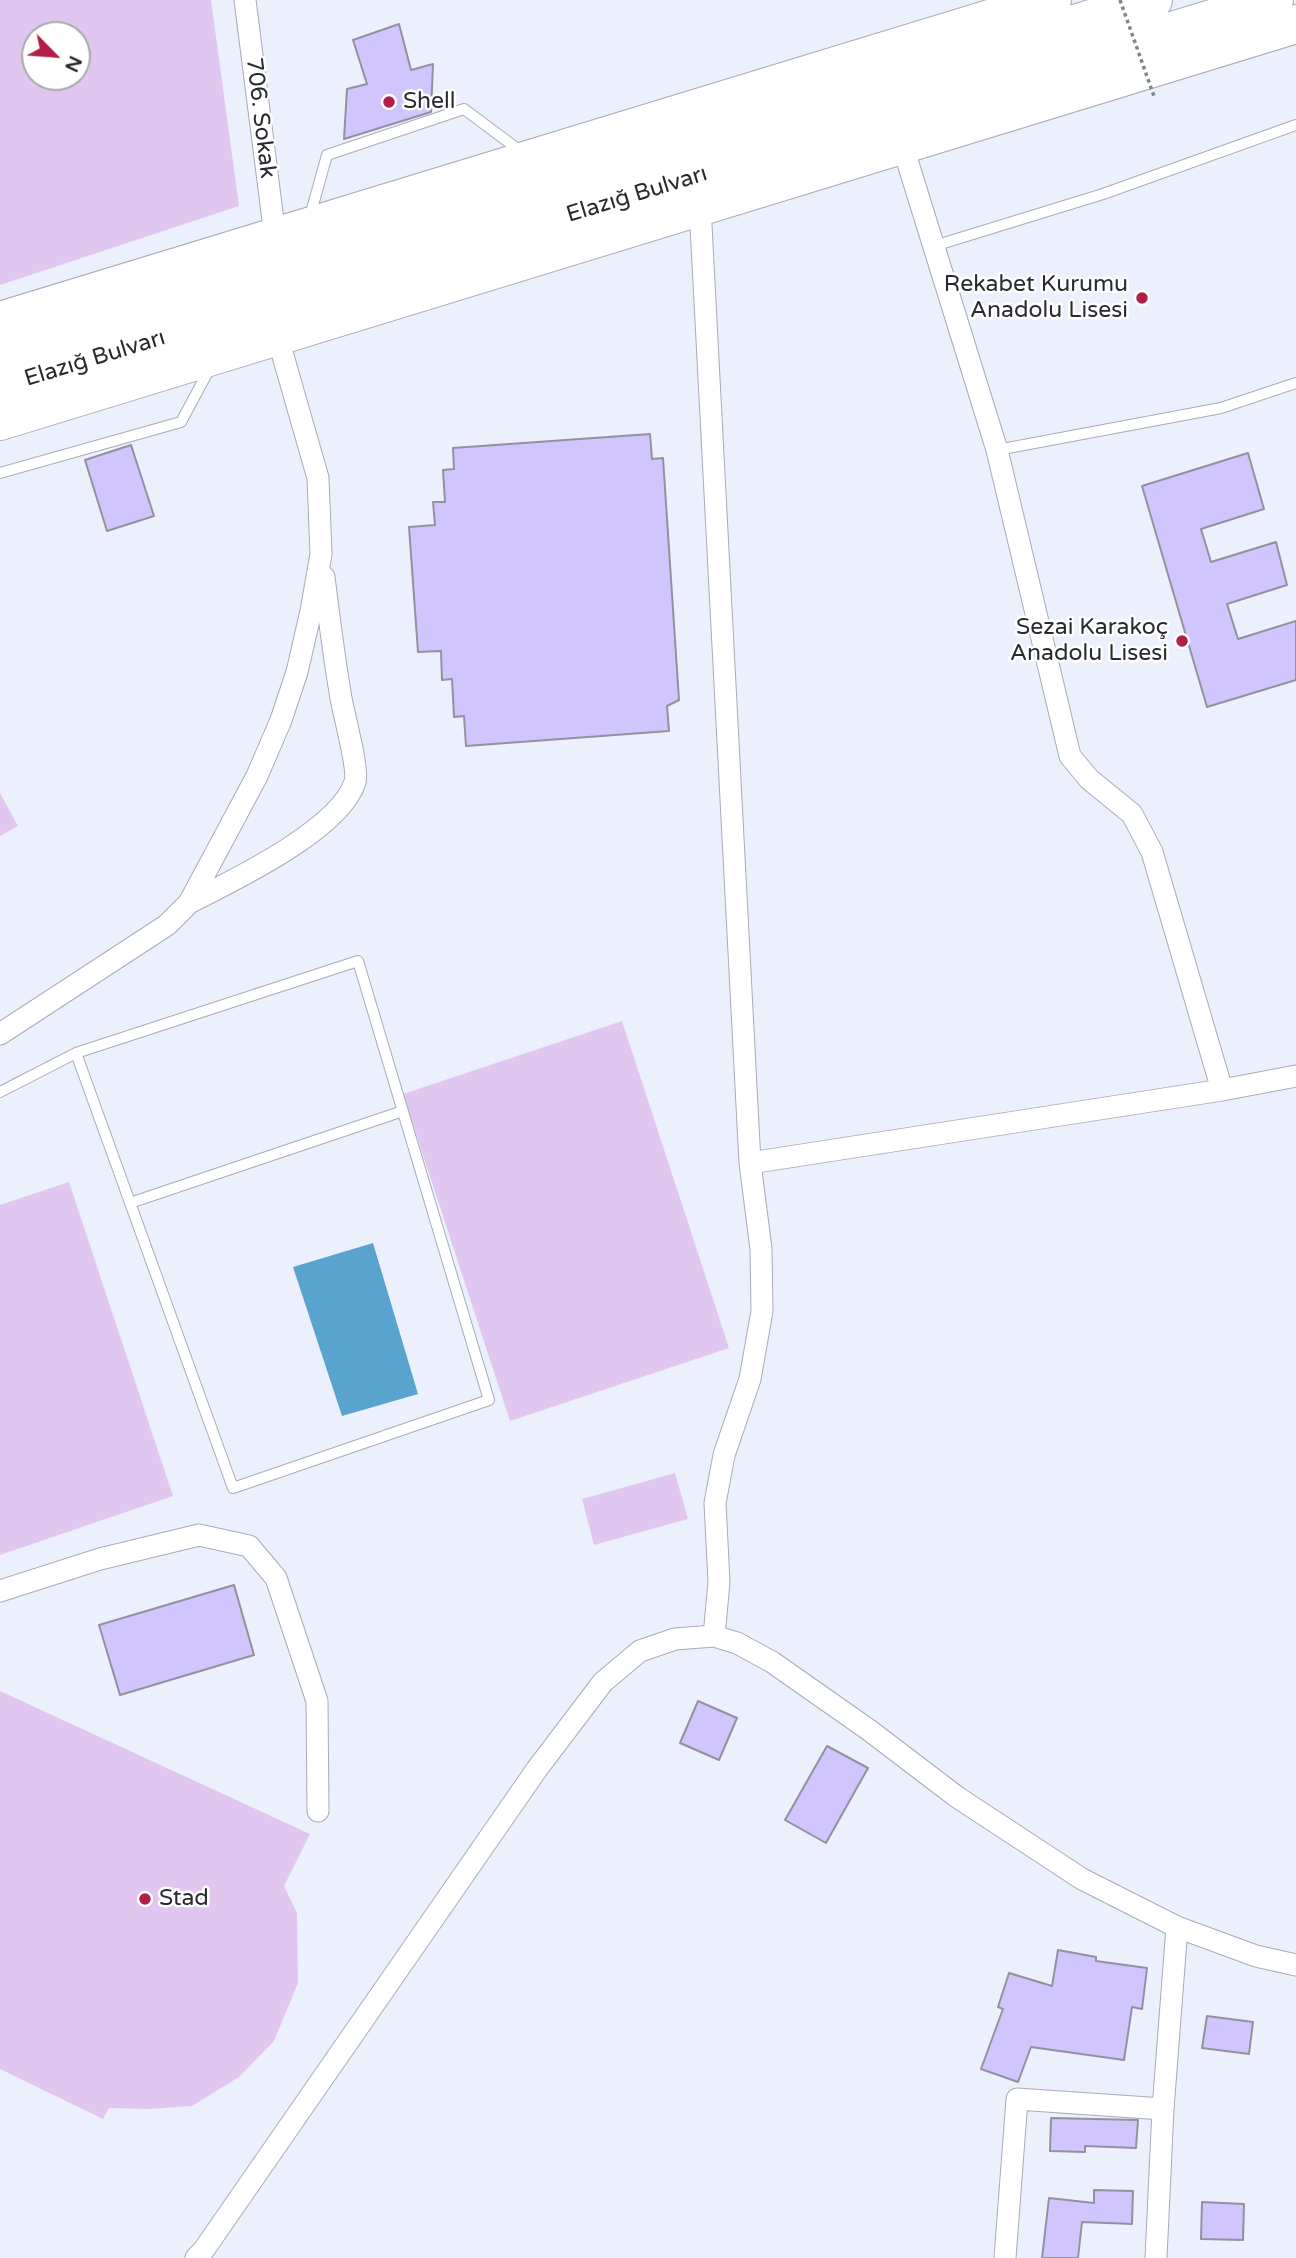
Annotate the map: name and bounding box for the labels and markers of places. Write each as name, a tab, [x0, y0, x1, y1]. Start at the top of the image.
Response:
place label: Shell	[403, 88, 455, 116]
marker: Shell	[381, 94, 397, 110]
place label: Rekabet Kurumu Anadolu Lisesi	[944, 271, 1128, 325]
marker: Rekabet Kurumu Anadolu Lisesi	[1134, 290, 1150, 306]
place label: Sezai Karakoç Anadolu Lisesi	[1010, 614, 1168, 668]
marker: Sezai Karakoç Anadolu Lisesi	[1174, 633, 1190, 649]
place label: Stad	[159, 1885, 209, 1913]
marker: Stad	[137, 1891, 153, 1907]

